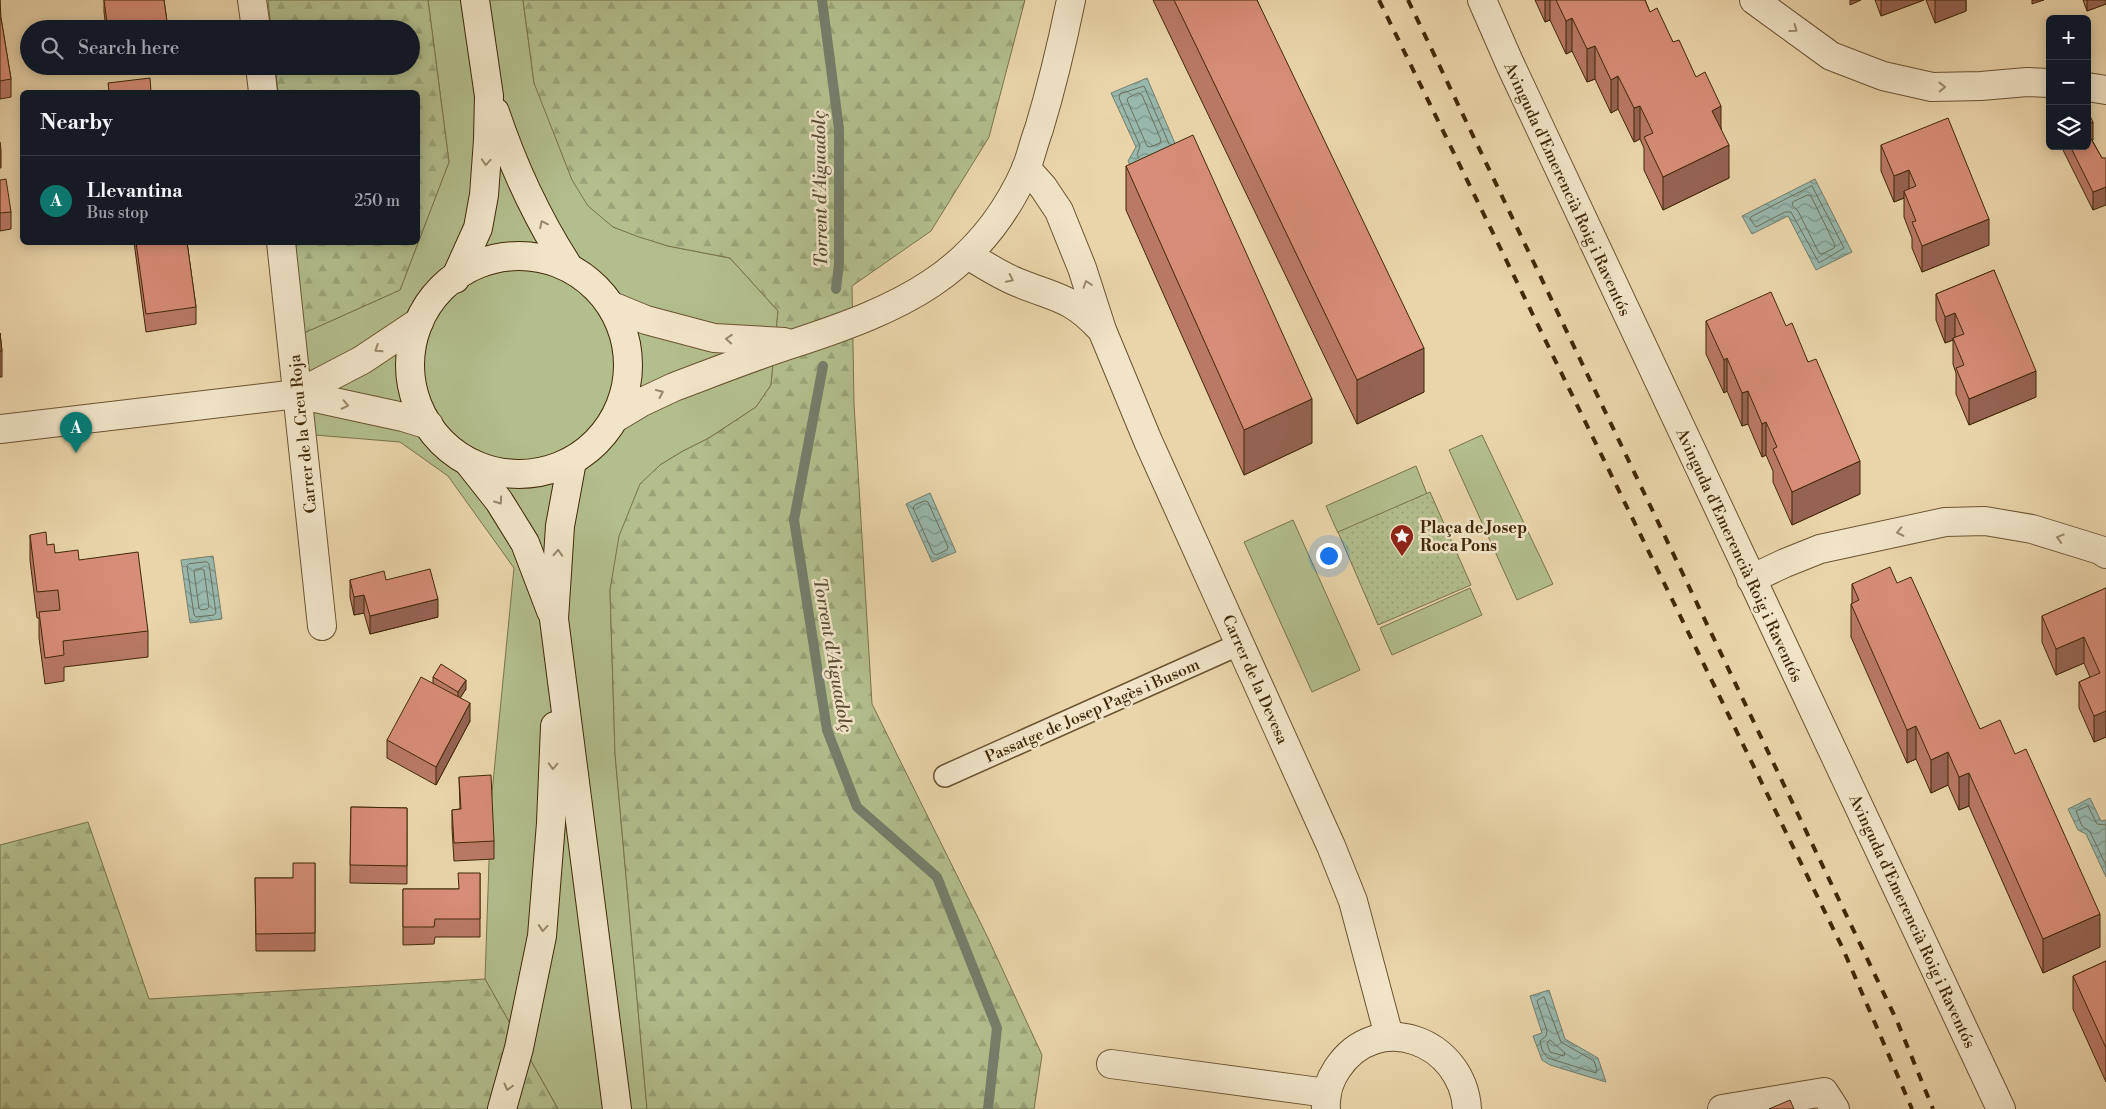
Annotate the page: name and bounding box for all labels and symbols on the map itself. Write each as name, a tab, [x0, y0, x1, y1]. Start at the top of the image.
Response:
one-way arrow	[1788, 23, 1798, 32]
street label: Avinguda d'Emerencià Roig i Raventós	[1499, 59, 1635, 319]
one-way arrow	[1938, 82, 1946, 92]
water label: Torrent d'Aiguadolç	[808, 110, 833, 267]
one-way arrow	[481, 158, 492, 166]
one-way arrow	[539, 220, 549, 229]
one-way arrow	[1005, 273, 1014, 283]
one-way arrow	[1083, 280, 1093, 288]
one-way arrow	[725, 333, 733, 344]
one-way arrow	[375, 343, 384, 352]
street label: Carrer de la Creu Roja	[285, 353, 321, 514]
one-way arrow	[655, 389, 664, 399]
one-way arrow	[341, 399, 350, 410]
pin: A	[60, 412, 92, 453]
street label: Avinguda d'Emerencià Roig i Raventós	[1671, 425, 1807, 685]
one-way arrow	[493, 495, 502, 505]
place label: Plaça de Josep Roca Pons	[1420, 518, 1527, 556]
place icon: Plaça de Josep Roca Pons	[1389, 523, 1415, 557]
one-way arrow	[1896, 526, 1905, 536]
one-way arrow	[2056, 533, 2065, 543]
your location	[1316, 543, 1342, 569]
one-way arrow	[552, 549, 563, 557]
water label: Torrent d'Aiguadolç	[808, 576, 858, 735]
street label: Carrer de la Devesa	[1218, 612, 1293, 748]
street label: Passatge de Josep Pagès i Busom	[982, 654, 1203, 767]
one-way arrow	[548, 762, 559, 770]
street label: Avinguda d'Emerencià Roig i Raventós	[1844, 791, 1980, 1051]
one-way arrow	[538, 924, 549, 932]
one-way arrow	[503, 1082, 514, 1091]

